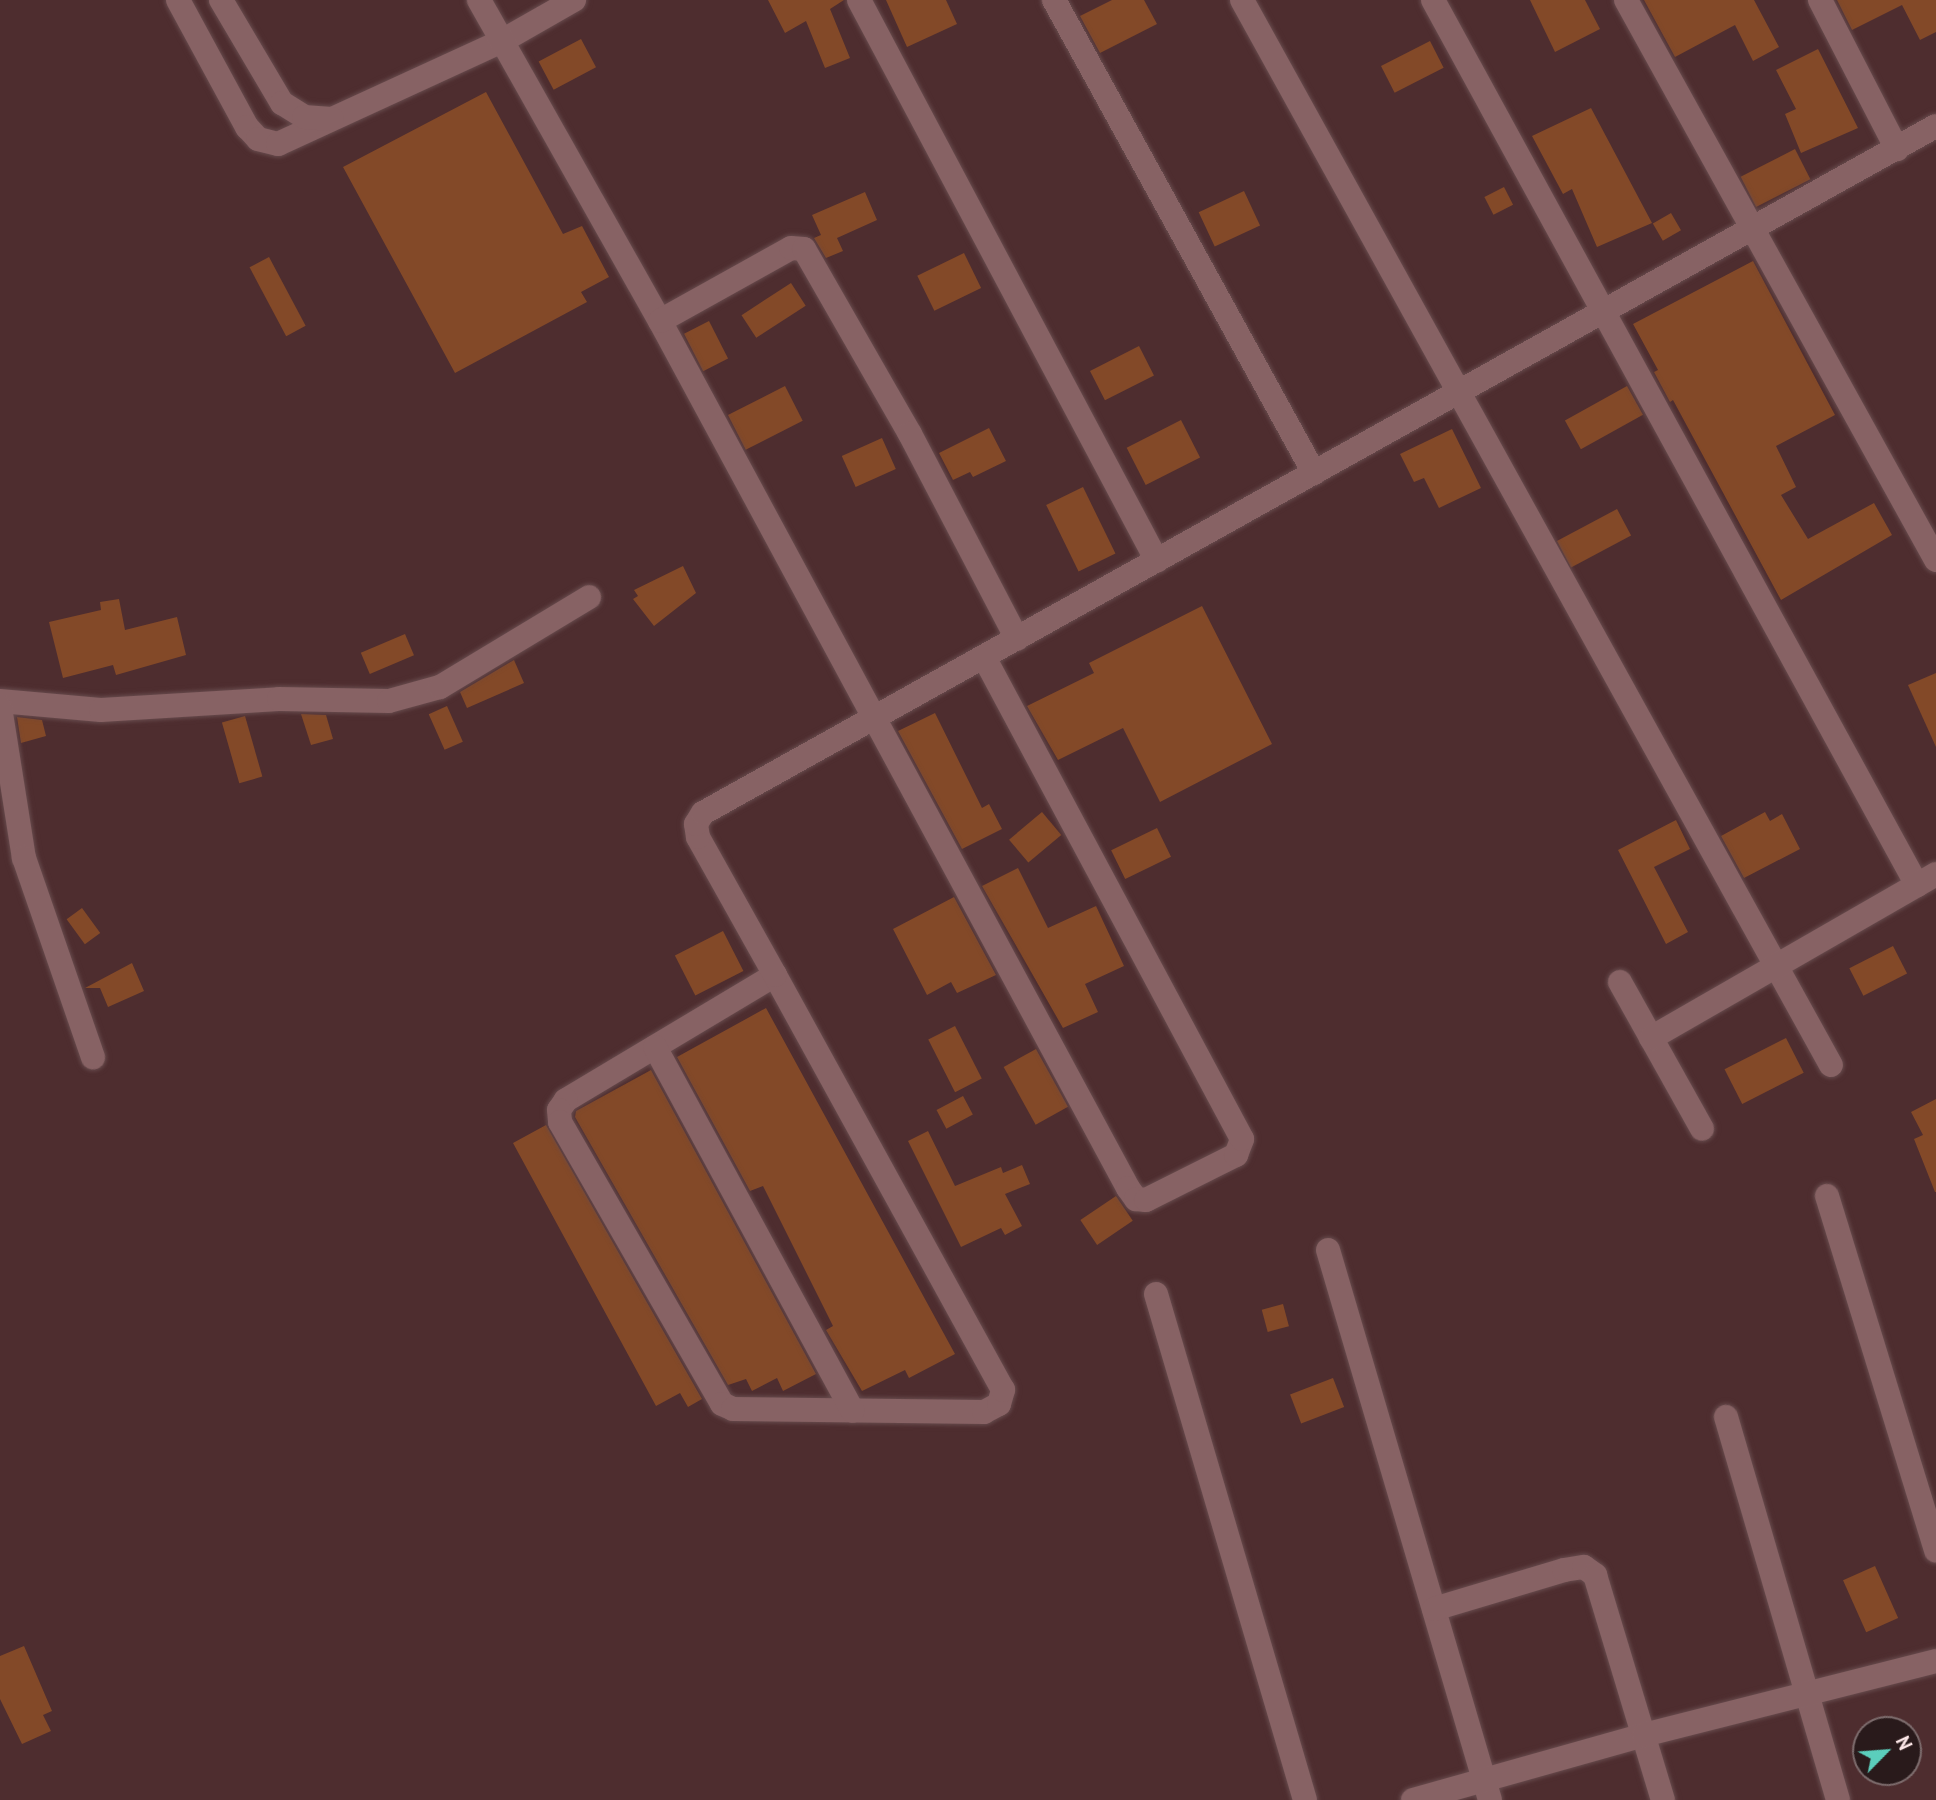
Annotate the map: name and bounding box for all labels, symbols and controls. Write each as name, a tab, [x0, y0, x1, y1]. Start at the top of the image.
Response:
north arrow	[1852, 1716, 1922, 1786]
text: N	[1891, 1732, 1918, 1754]

